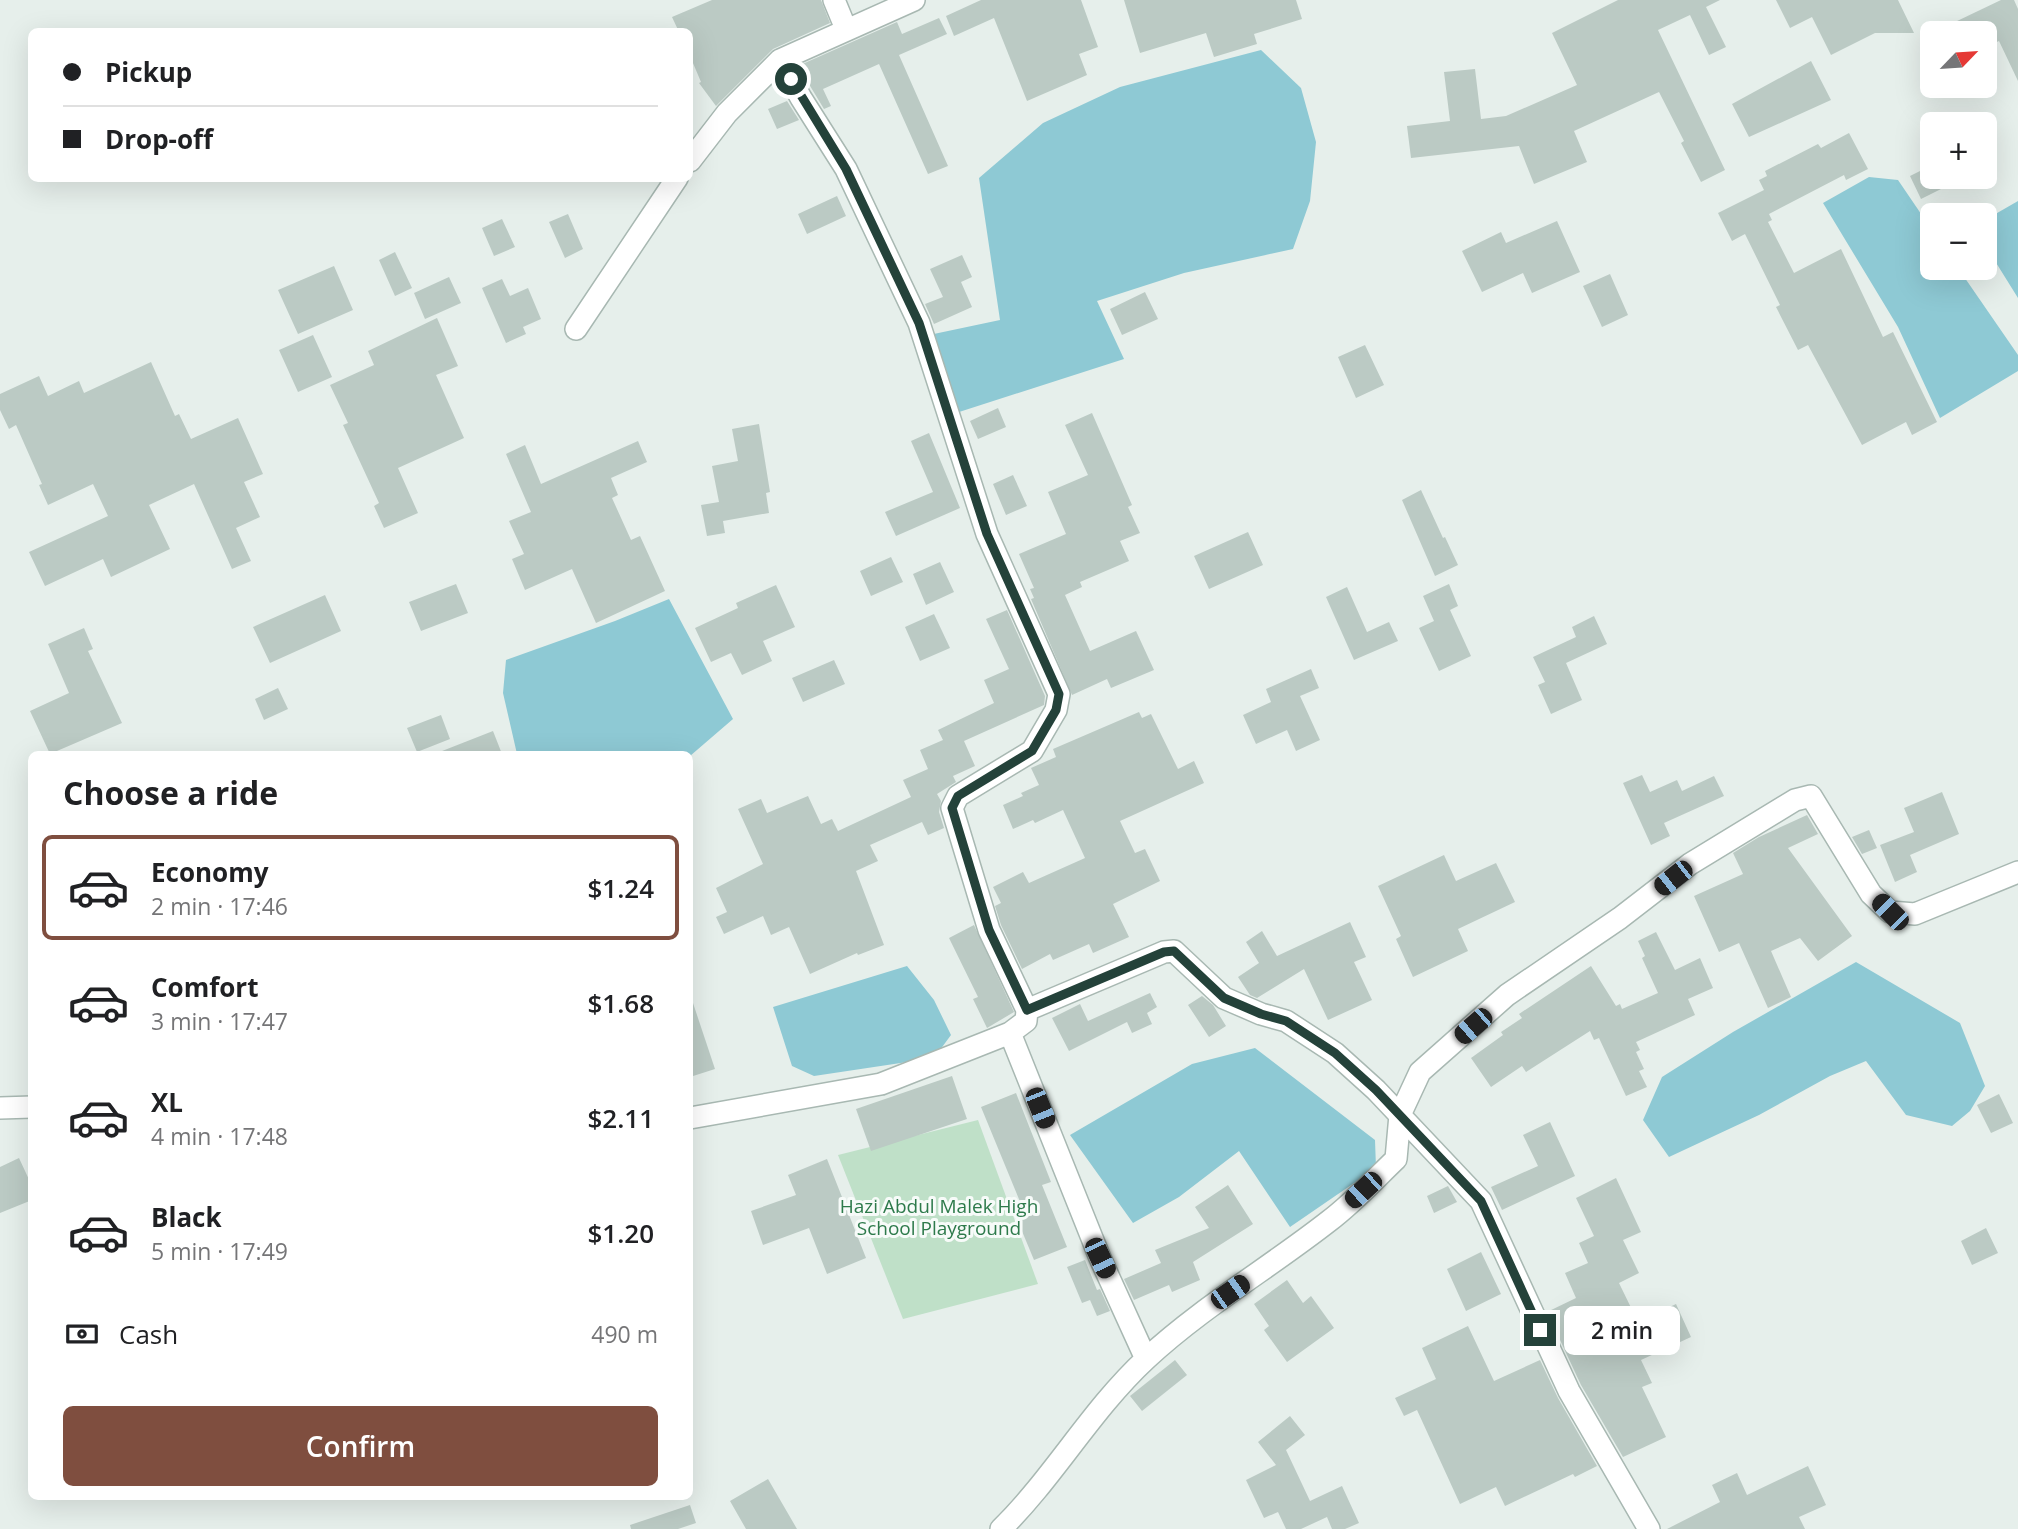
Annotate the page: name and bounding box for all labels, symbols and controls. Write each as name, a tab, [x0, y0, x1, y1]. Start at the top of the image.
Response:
north arrow	[1920, 21, 1997, 98]
map controls	[1920, 21, 1997, 280]
text: Pickup	[105, 54, 192, 90]
route start	[775, 63, 807, 95]
button: +	[1920, 112, 1997, 189]
text: Drop-off	[105, 121, 213, 157]
button: −	[1920, 203, 1997, 280]
text: Choose a ride	[63, 771, 278, 814]
text: Economy	[151, 854, 269, 890]
icon: car	[67, 856, 130, 919]
car	[1650, 857, 1697, 899]
text: $1.24	[587, 870, 654, 906]
text: 2 min · 17:46	[151, 890, 288, 922]
car	[1868, 890, 1913, 934]
text: Comfort	[151, 969, 258, 1005]
icon: car	[67, 971, 130, 1034]
text: $1.68	[587, 985, 654, 1021]
car	[1451, 1004, 1496, 1048]
text: 3 min · 17:47	[151, 1005, 288, 1037]
text: XL	[151, 1084, 183, 1120]
car	[1023, 1085, 1058, 1131]
icon: car	[67, 1086, 130, 1149]
text: $2.11	[587, 1100, 654, 1136]
text: 4 min · 17:48	[151, 1120, 288, 1152]
car	[1341, 1168, 1386, 1212]
park label: Hazi Abdul Malek High School Playground	[840, 1193, 1038, 1241]
text: Black	[151, 1199, 222, 1235]
icon: car	[67, 1201, 130, 1264]
text: $1.20	[587, 1215, 654, 1251]
text: 5 min · 17:49	[151, 1235, 288, 1267]
car	[1082, 1235, 1119, 1281]
car	[1207, 1271, 1254, 1313]
callout: 2 min	[1564, 1306, 1680, 1354]
route end	[1524, 1314, 1556, 1346]
text: 2 min	[1591, 1314, 1653, 1346]
icon: cash	[63, 1315, 101, 1353]
text: Cash	[119, 1316, 178, 1352]
text: 490 m	[591, 1318, 658, 1350]
button: Confirm	[63, 1406, 658, 1486]

